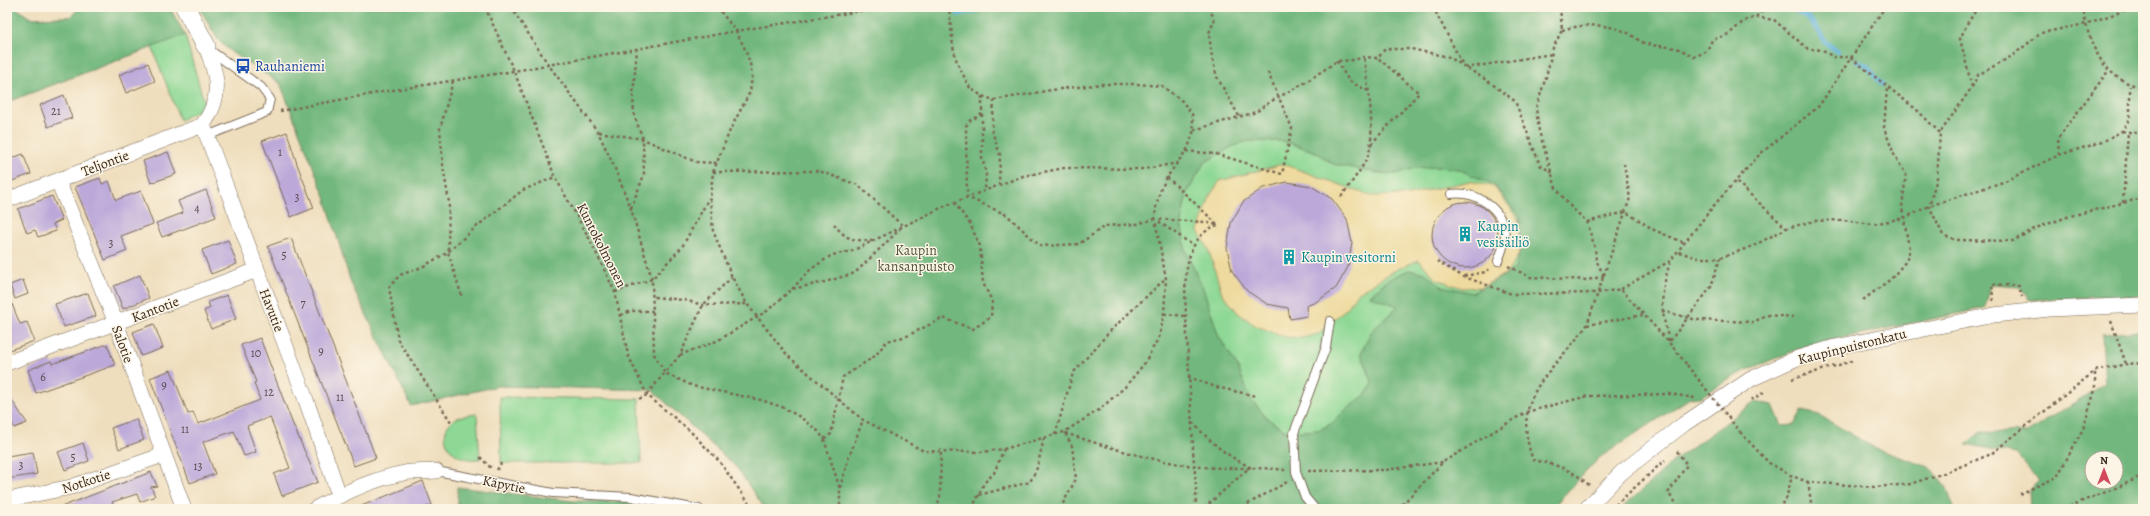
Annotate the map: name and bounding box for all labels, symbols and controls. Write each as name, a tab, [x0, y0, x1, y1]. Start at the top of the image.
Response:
bus stop icon: Rauhaniemi	[234, 57, 252, 75]
place label: Rauhaniemi	[255, 57, 325, 76]
house number: 21	[51, 103, 61, 119]
house number: 1	[278, 144, 282, 160]
street label: Teljontie	[79, 146, 132, 181]
house number: 3	[295, 189, 300, 205]
house number: 4	[194, 200, 200, 216]
street label: Kuntokolmonen	[572, 200, 631, 291]
place label: Kaupin vesisäiliö	[1476, 217, 1529, 252]
building icon: Kaupin vesisäiliö	[1456, 225, 1474, 243]
house number: 3	[109, 235, 114, 251]
park label: Kaupin kansanpuisto	[878, 241, 954, 276]
house number: 5	[281, 247, 287, 263]
building icon: Kaupin vesitorni	[1280, 248, 1298, 266]
place label: Kaupin vesitorni	[1301, 248, 1396, 267]
street label: Havutie	[255, 286, 288, 335]
street label: Kantotie	[129, 292, 182, 327]
house number: 7	[300, 295, 306, 311]
street label: Salotie	[107, 323, 138, 366]
street label: Kaupinpuistonkatu	[1796, 324, 1909, 369]
house number: 9	[318, 343, 324, 359]
house number: 10	[251, 345, 261, 361]
house number: 6	[40, 369, 46, 385]
house number: 9	[161, 377, 167, 393]
house number: 12	[264, 384, 274, 400]
house number: 11	[336, 389, 344, 405]
house number: 11	[181, 421, 189, 437]
house number: 5	[70, 449, 76, 465]
north arrow	[2084, 450, 2124, 490]
text: N	[2100, 453, 2108, 468]
house number: 3	[19, 457, 24, 473]
house number: 13	[193, 458, 203, 474]
street label: Notkotie	[60, 465, 113, 498]
street label: Käpytie	[481, 471, 527, 498]

